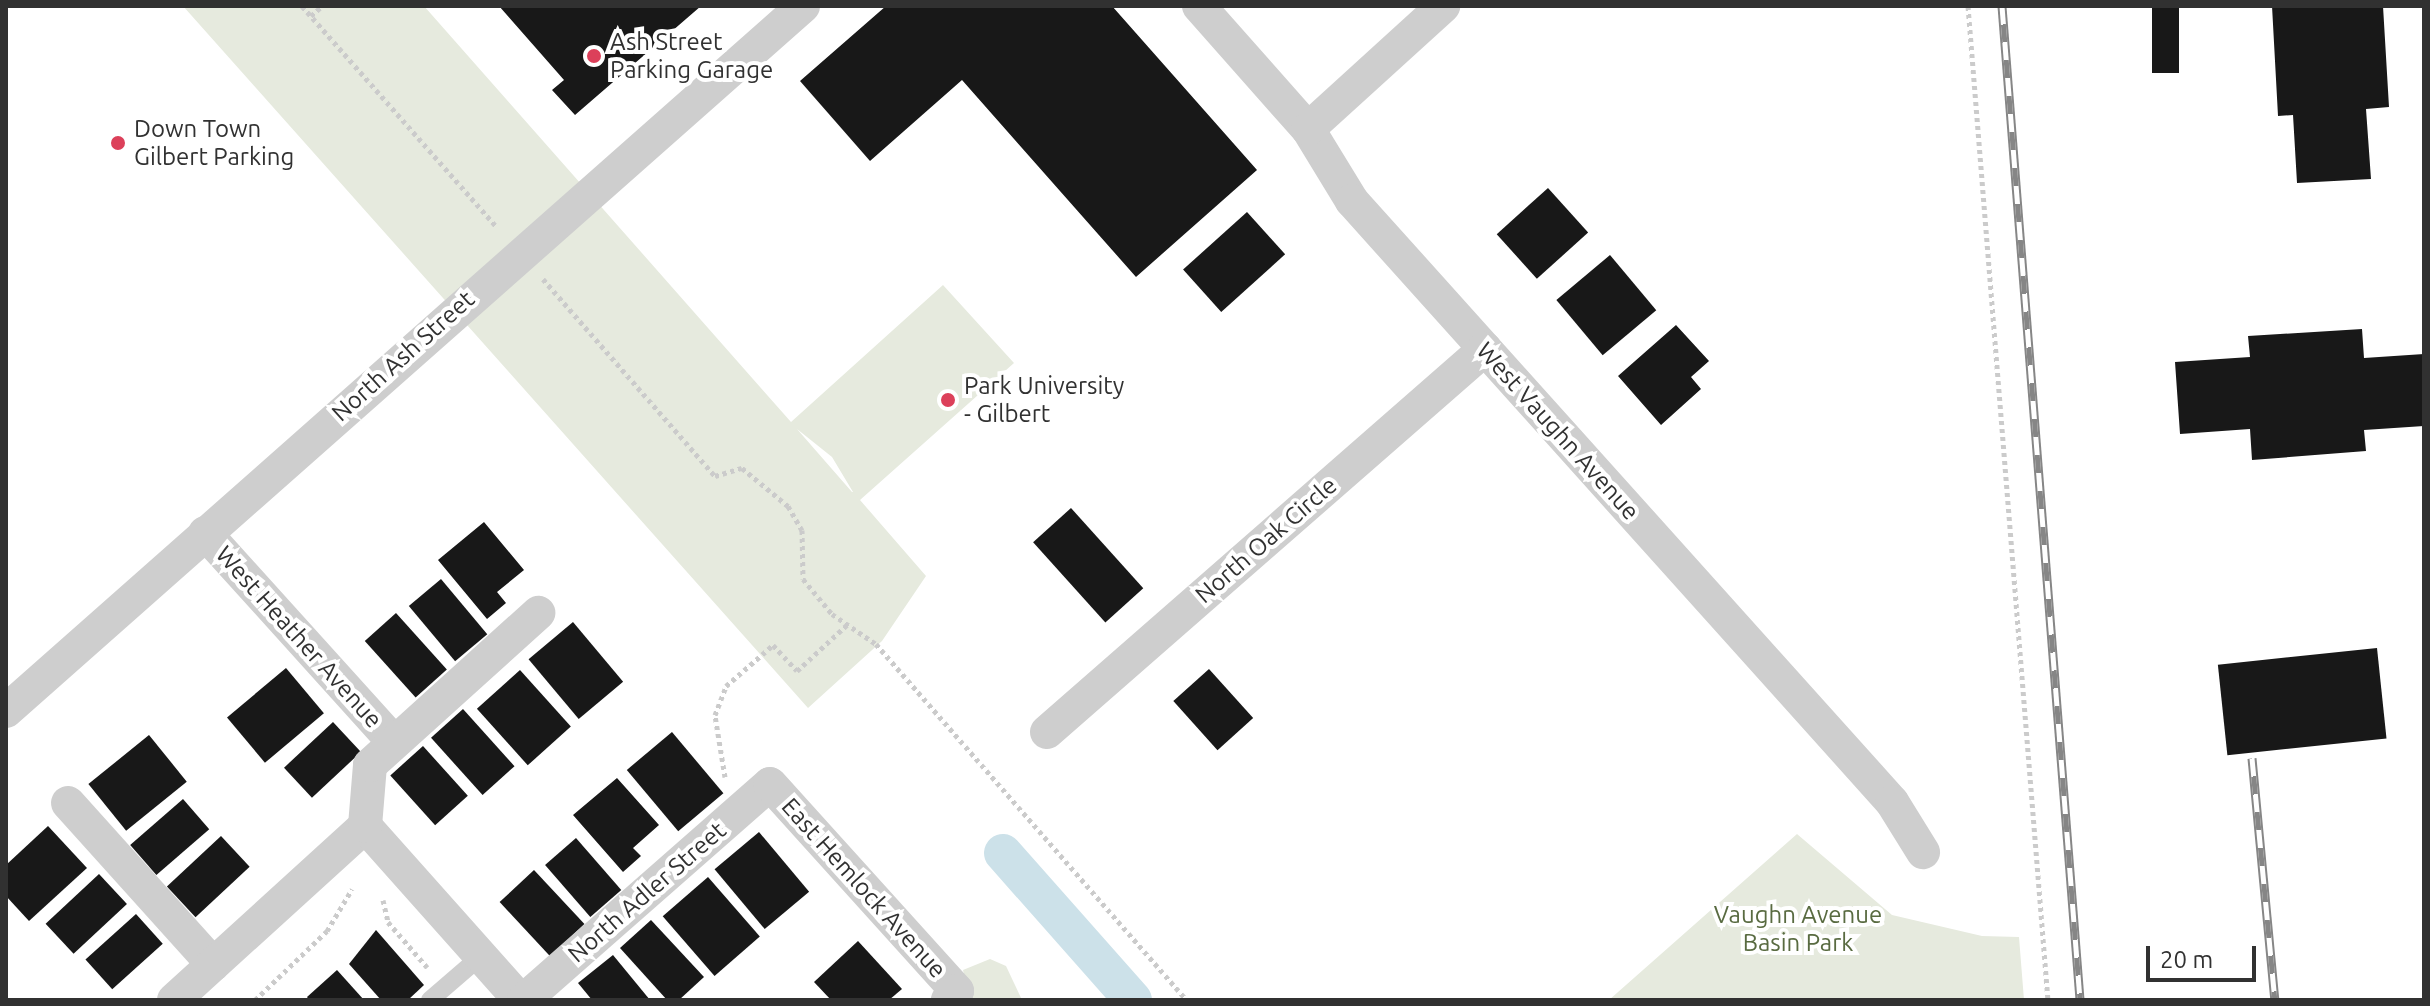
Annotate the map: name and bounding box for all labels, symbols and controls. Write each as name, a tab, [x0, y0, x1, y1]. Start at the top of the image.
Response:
place label: Ash Street Parking Garage	[610, 28, 773, 84]
marker: Ash Street Parking Garage	[585, 47, 603, 65]
place label: Down Town Gilbert Parking	[134, 115, 294, 171]
marker: Down Town Gilbert Parking	[109, 134, 127, 152]
street label: North Ash Street	[326, 285, 480, 427]
street label: West Vaughn Avenue	[1471, 336, 1645, 526]
place label: Park University - Gilbert	[964, 372, 1124, 428]
marker: Park University - Gilbert	[939, 391, 957, 409]
street label: North Oak Circle	[1189, 471, 1343, 609]
street label: West Heather Avenue	[210, 540, 388, 734]
street label: East Hemlock Avenue	[776, 792, 952, 984]
street label: North Adler Street	[562, 816, 732, 968]
park label: Vaughn Avenue Basin Park	[1714, 901, 1882, 957]
scale bar	[2150, 930, 2260, 980]
text: 20 m	[2160, 946, 2213, 973]

